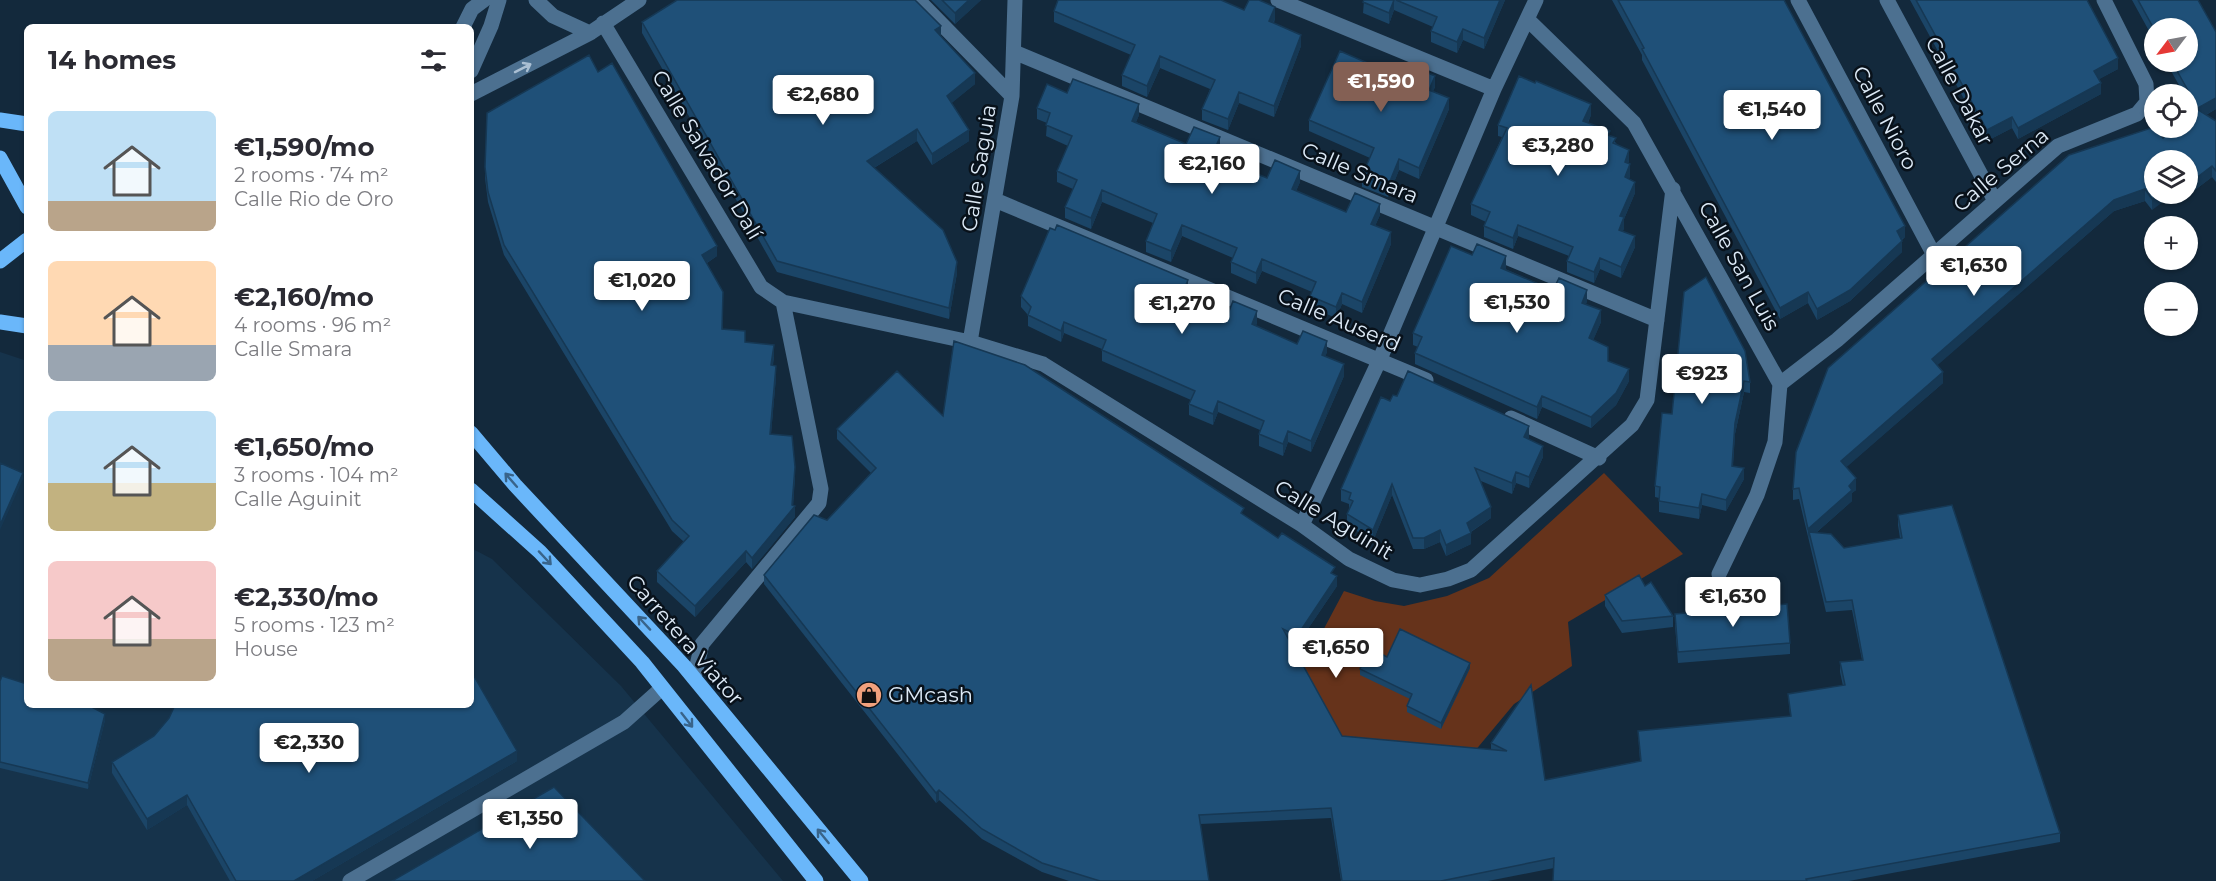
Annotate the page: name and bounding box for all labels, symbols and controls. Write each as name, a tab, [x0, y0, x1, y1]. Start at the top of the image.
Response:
north arrow	[2144, 18, 2198, 72]
map controls	[2144, 18, 2198, 336]
street label: Calle Dakar	[1920, 32, 1999, 149]
text: 14 homes	[48, 44, 176, 76]
icon: filters	[417, 44, 450, 77]
one-way arrow	[514, 61, 532, 73]
pin: €1,590	[1332, 62, 1430, 113]
street label: Calle Nioro	[1848, 62, 1923, 174]
street label: Calle Salvador Dalí	[647, 65, 769, 245]
text: €1,590	[1347, 69, 1415, 93]
pin: €2,680	[774, 75, 872, 126]
text: €2,680	[787, 82, 859, 106]
button: locate	[2144, 84, 2198, 138]
pin: €1,540	[1723, 90, 1821, 141]
text: €1,540	[1738, 97, 1806, 121]
street label: Calle Saguia	[956, 103, 1001, 233]
street label: Calle Serna	[1948, 122, 2054, 217]
pin: €3,280	[1509, 126, 1607, 177]
text: €1,590/mo	[234, 131, 374, 163]
text: €3,280	[1522, 133, 1594, 157]
icon: home	[96, 135, 168, 207]
street label: Calle Smara	[1298, 137, 1422, 208]
pin: €2,160	[1163, 144, 1261, 195]
button: layers	[2144, 150, 2198, 204]
text: €2,160	[1178, 151, 1246, 175]
text: 2 rooms · 74 m²	[234, 163, 389, 187]
text: Calle Rio de Oro	[234, 187, 394, 211]
street label: Calle San Luis	[1694, 197, 1785, 335]
button: +	[2144, 216, 2198, 270]
pin: €1,630	[1925, 246, 2023, 297]
text: €1,630	[1940, 253, 2008, 277]
pin: €1,020	[593, 261, 691, 312]
text: €1,020	[608, 268, 676, 292]
text: €2,160/mo	[234, 281, 374, 313]
street label: Calle Auserd	[1274, 282, 1404, 357]
button: −	[2144, 282, 2198, 336]
pin: €1,530	[1468, 283, 1566, 334]
pin: €1,270	[1133, 284, 1231, 335]
icon: home	[96, 285, 168, 357]
text: €1,530	[1484, 290, 1550, 314]
text: €1,270	[1148, 291, 1216, 315]
text: 4 rooms · 96 m²	[234, 313, 391, 337]
text: Calle Smara	[234, 337, 352, 361]
pin: €923	[1666, 354, 1738, 405]
text: €923	[1676, 361, 1728, 385]
text: €1,650/mo	[234, 431, 374, 463]
icon: home	[96, 435, 168, 507]
text: 3 rooms · 104 m²	[234, 463, 399, 487]
one-way arrow	[504, 473, 518, 488]
street label: Calle Aguinit	[1270, 474, 1398, 565]
text: Calle Aguinit	[234, 487, 362, 511]
one-way arrow	[538, 550, 552, 565]
street label: Carretera Viator	[622, 569, 749, 710]
pin: €1,630	[1684, 577, 1782, 628]
text: €2,330/mo	[234, 581, 378, 613]
text: €1,630	[1699, 584, 1767, 608]
icon: home	[96, 585, 168, 657]
text: 5 rooms · 123 m²	[234, 613, 395, 637]
one-way arrow	[637, 615, 651, 630]
pin: €1,650	[1287, 628, 1385, 679]
text: €1,650	[1302, 635, 1370, 659]
text: House	[234, 637, 298, 661]
shop icon: GMcash	[854, 680, 884, 710]
place label: GMcash	[888, 682, 973, 707]
one-way arrow	[681, 712, 694, 728]
pin: €2,330	[260, 723, 358, 774]
text: €2,330	[274, 730, 344, 754]
pin: €1,350	[481, 799, 579, 850]
text: €1,350	[497, 806, 563, 830]
one-way arrow	[817, 828, 830, 844]

